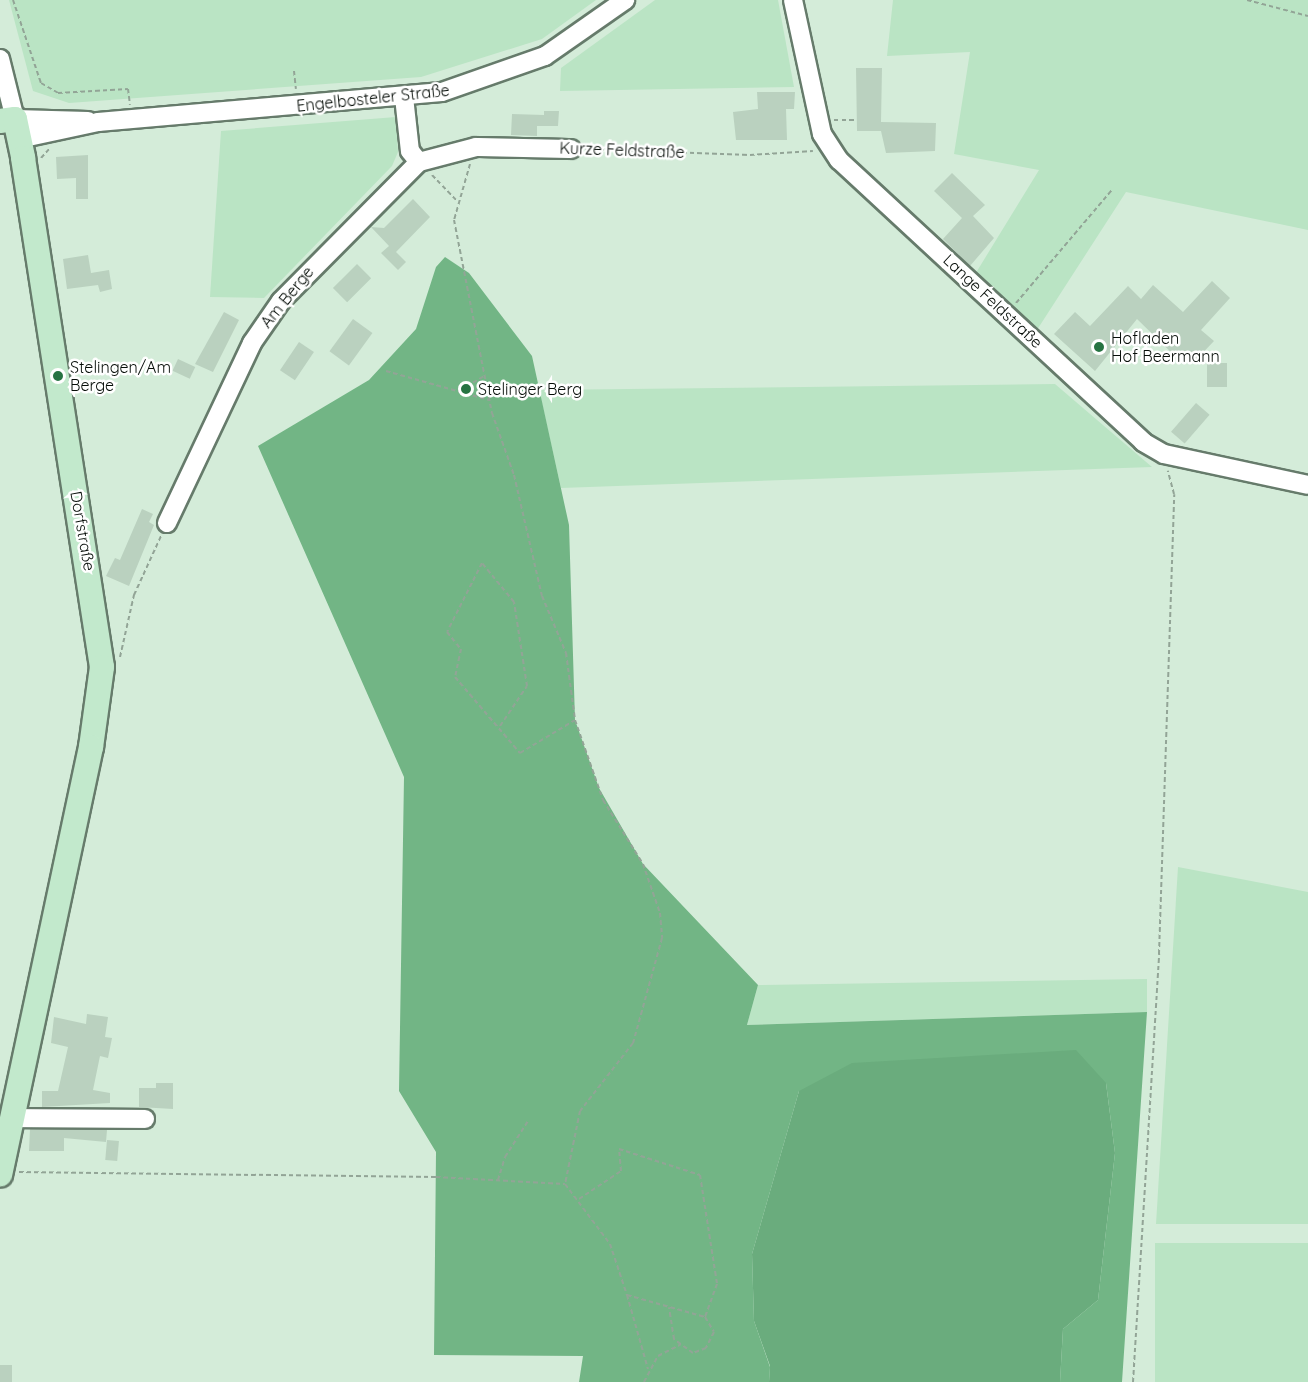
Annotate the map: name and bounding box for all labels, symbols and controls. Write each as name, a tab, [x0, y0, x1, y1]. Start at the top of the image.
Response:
street label: Engelbosteler Straße	[295, 80, 451, 116]
street label: Kurze Feldstraße	[559, 138, 685, 162]
street label: Lange Feldstraße	[939, 250, 1047, 352]
street label: Am Berge	[256, 262, 318, 332]
place label: Hofladen Hof Beermann	[1111, 328, 1220, 366]
marker: Hofladen Hof Beermann	[1092, 340, 1106, 354]
place label: Stelingen/Am Berge	[70, 357, 171, 395]
marker: Stelingen/Am Berge	[51, 369, 65, 383]
place label: Stelinger Berg	[478, 379, 582, 399]
marker: Stelinger Berg	[459, 382, 473, 396]
street label: Dorfstraße	[67, 490, 99, 572]

